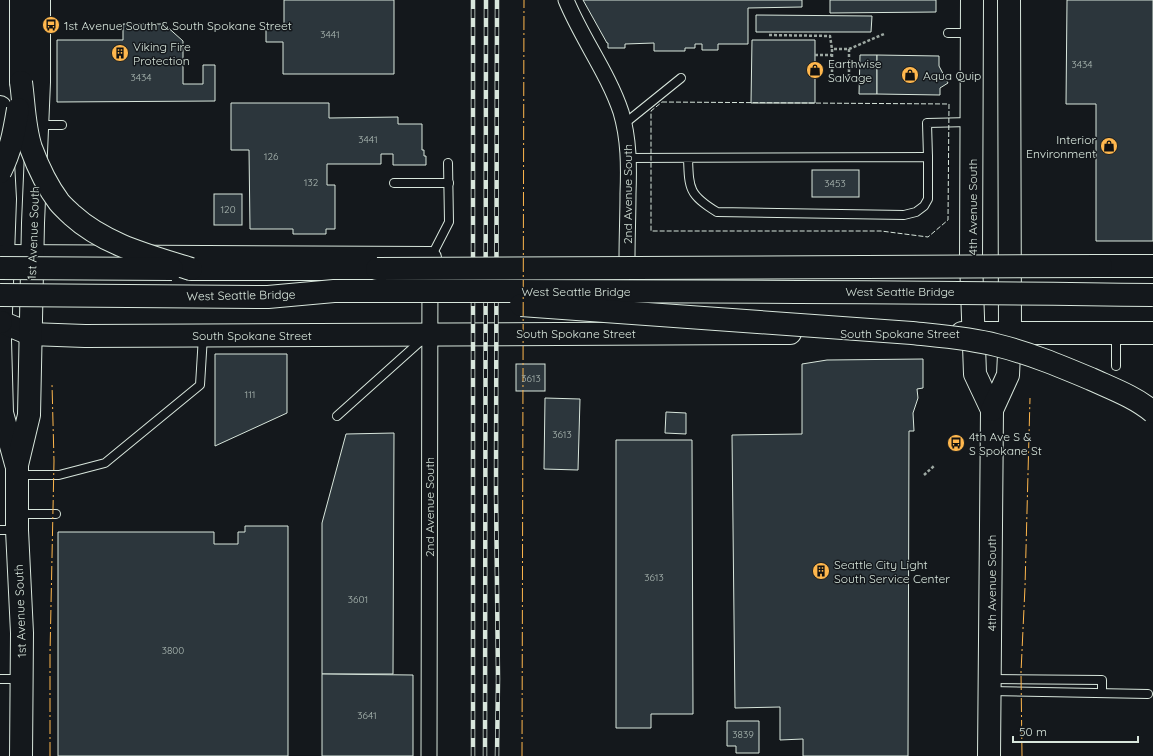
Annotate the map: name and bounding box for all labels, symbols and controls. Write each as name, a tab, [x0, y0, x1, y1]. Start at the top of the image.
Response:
bus stop icon: 1st Avenue South & South Spokane Street	[41, 15, 61, 35]
place label: 1st Avenue South & South Spokane Street	[64, 18, 292, 33]
house number: 3441	[320, 28, 340, 41]
place label: Viking Fire Protection	[133, 39, 191, 68]
building icon: Viking Fire Protection	[110, 43, 130, 63]
place label: Earthwise Salvage	[828, 56, 882, 85]
house number: 3434	[1071, 58, 1093, 71]
shop icon: Earthwise Salvage	[805, 60, 825, 80]
shop icon: Aqua Quip	[900, 65, 920, 85]
place label: Aqua Quip	[923, 68, 981, 83]
house number: 3434	[130, 71, 152, 84]
place label: Interior Environment	[1026, 132, 1096, 161]
house number: 3441	[358, 133, 378, 146]
shop icon: Interior Environment	[1099, 136, 1119, 156]
street label: 2nd Avenue South	[620, 144, 635, 244]
house number: 126	[264, 150, 279, 163]
street label: 4th Avenue South	[965, 159, 980, 255]
house number: 132	[304, 176, 319, 189]
house number: 3453	[824, 177, 846, 190]
street label: 1st Avenue South	[24, 186, 42, 280]
house number: 120	[220, 203, 236, 216]
street label: West Seattle Bridge	[521, 284, 631, 299]
street label: West Seattle Bridge	[845, 284, 955, 299]
street label: West Seattle Bridge	[186, 287, 296, 303]
street label: South Spokane Street	[516, 326, 636, 341]
street label: South Spokane Street	[840, 326, 960, 341]
street label: South Spokane Street	[192, 328, 312, 343]
house number: 3613	[521, 372, 541, 385]
house number: 111	[244, 388, 256, 401]
house number: 3613	[552, 428, 572, 441]
place label: 4th Ave S & S Spokane St	[969, 429, 1042, 458]
bus stop icon: 4th Ave S & S Spokane St	[946, 433, 966, 453]
street label: 2nd Avenue South	[422, 457, 437, 557]
street label: 4th Avenue South	[984, 535, 999, 631]
place label: Seattle City Light South Service Center	[834, 557, 950, 586]
building icon: Seattle City Light South Service Center	[811, 561, 831, 581]
street label: 1st Avenue South	[11, 564, 29, 658]
house number: 3613	[644, 571, 664, 584]
house number: 3601	[348, 593, 368, 606]
house number: 3800	[162, 644, 184, 657]
house number: 3641	[357, 709, 377, 722]
scale bar	[1013, 718, 1138, 744]
text: 50 m	[1019, 724, 1047, 739]
house number: 3839	[732, 728, 754, 741]

